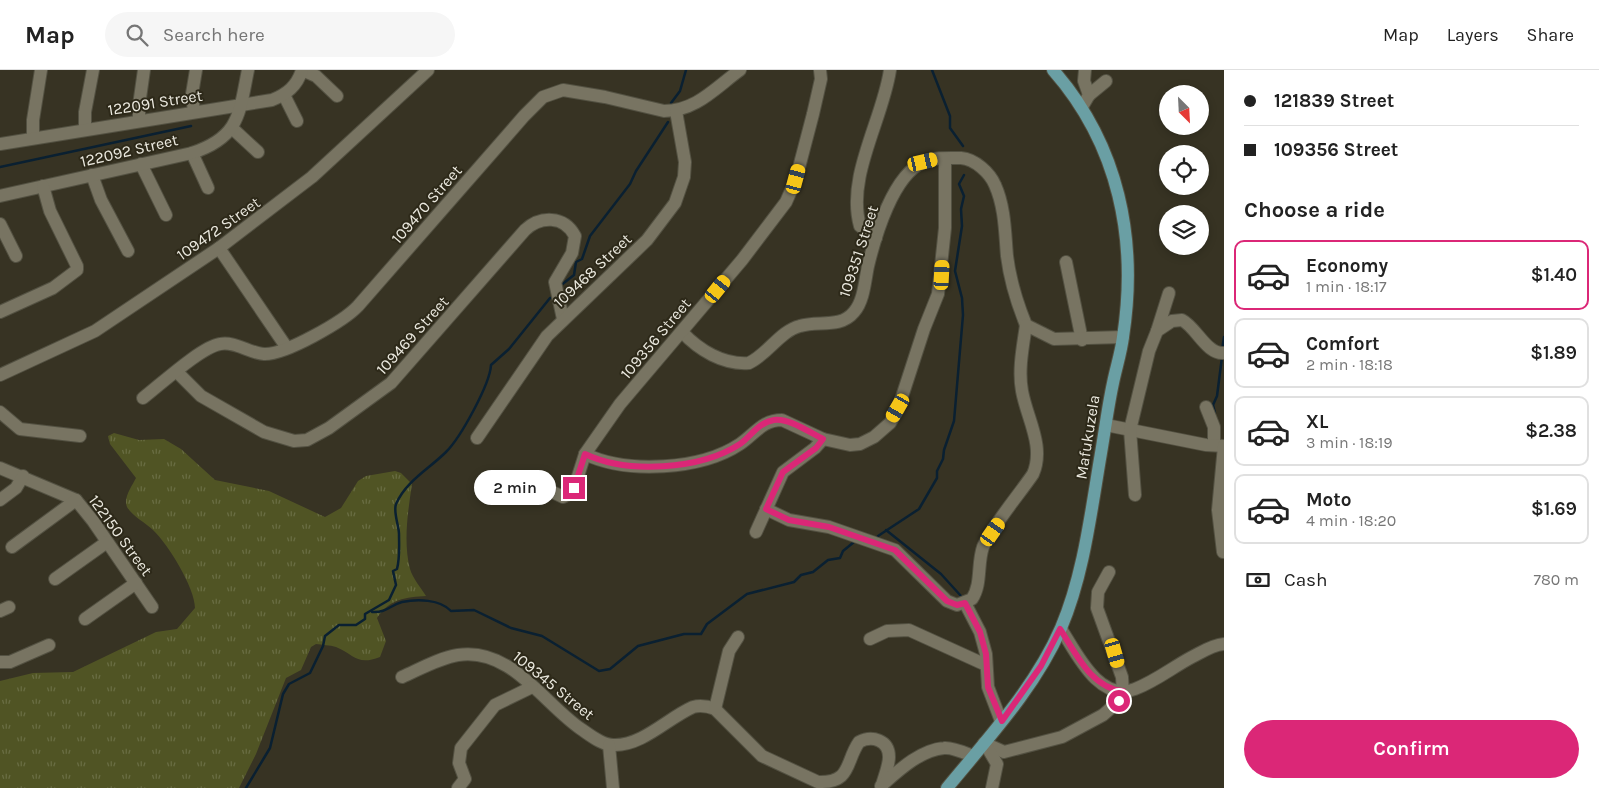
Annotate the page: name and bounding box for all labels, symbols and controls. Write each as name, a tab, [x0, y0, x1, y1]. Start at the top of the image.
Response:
search box	[105, 12, 455, 57]
text: Map	[25, 21, 75, 49]
icon: search	[123, 21, 151, 49]
text: Search here	[163, 24, 265, 46]
text: Map	[1383, 24, 1419, 46]
text: Layers	[1447, 24, 1499, 46]
text: Share	[1527, 24, 1574, 46]
north arrow	[1159, 85, 1209, 135]
map controls	[1159, 85, 1209, 255]
street label: 122091 Street	[106, 86, 204, 119]
text: 121839 Street	[1274, 90, 1394, 112]
street label: 122092 Street	[78, 130, 180, 171]
text: 109356 Street	[1274, 139, 1398, 161]
button: locate	[1159, 145, 1209, 195]
car	[906, 151, 939, 173]
street label: 109470 Street	[387, 161, 466, 247]
car	[784, 163, 807, 195]
street label: 109472 Street	[173, 193, 264, 264]
text: Choose a ride	[1244, 197, 1385, 223]
street label: 109351 Street	[835, 203, 882, 300]
button: layers	[1159, 205, 1209, 255]
street label: 109468 Street	[549, 229, 635, 311]
icon: car	[1246, 253, 1291, 298]
text: Economy	[1306, 255, 1388, 277]
car	[933, 260, 950, 290]
text: $1.40	[1531, 264, 1577, 286]
car	[702, 273, 733, 305]
text: 1 min · 18:17	[1306, 277, 1387, 296]
street label: 109469 Street	[372, 292, 453, 379]
street label: 109356 Street	[616, 294, 695, 383]
icon: car	[1246, 331, 1291, 376]
text: Comfort	[1306, 333, 1380, 355]
text: $1.89	[1530, 342, 1577, 364]
text: 2 min · 18:18	[1306, 355, 1393, 374]
car	[884, 391, 911, 425]
street label: Mafukuzela	[1071, 393, 1104, 481]
icon: car	[1246, 409, 1291, 454]
text: XL	[1306, 411, 1328, 433]
text: $2.38	[1525, 420, 1577, 442]
text: 3 min · 18:19	[1306, 433, 1392, 452]
callout: 2 min	[474, 470, 556, 506]
route end	[563, 477, 585, 499]
text: 2 min	[493, 478, 537, 497]
icon: car	[1246, 487, 1291, 532]
text: Moto	[1306, 489, 1352, 511]
street label: 122150 Street	[85, 491, 156, 579]
text: $1.69	[1531, 498, 1577, 520]
text: 4 min · 18:20	[1306, 511, 1396, 530]
car	[978, 515, 1007, 549]
icon: cash	[1244, 566, 1272, 594]
text: Cash	[1284, 569, 1328, 591]
text: 780 m	[1533, 570, 1579, 589]
car	[1103, 637, 1126, 669]
street label: 109345 Street	[509, 647, 598, 724]
route start	[1108, 690, 1130, 712]
button: Confirm	[1244, 720, 1579, 778]

